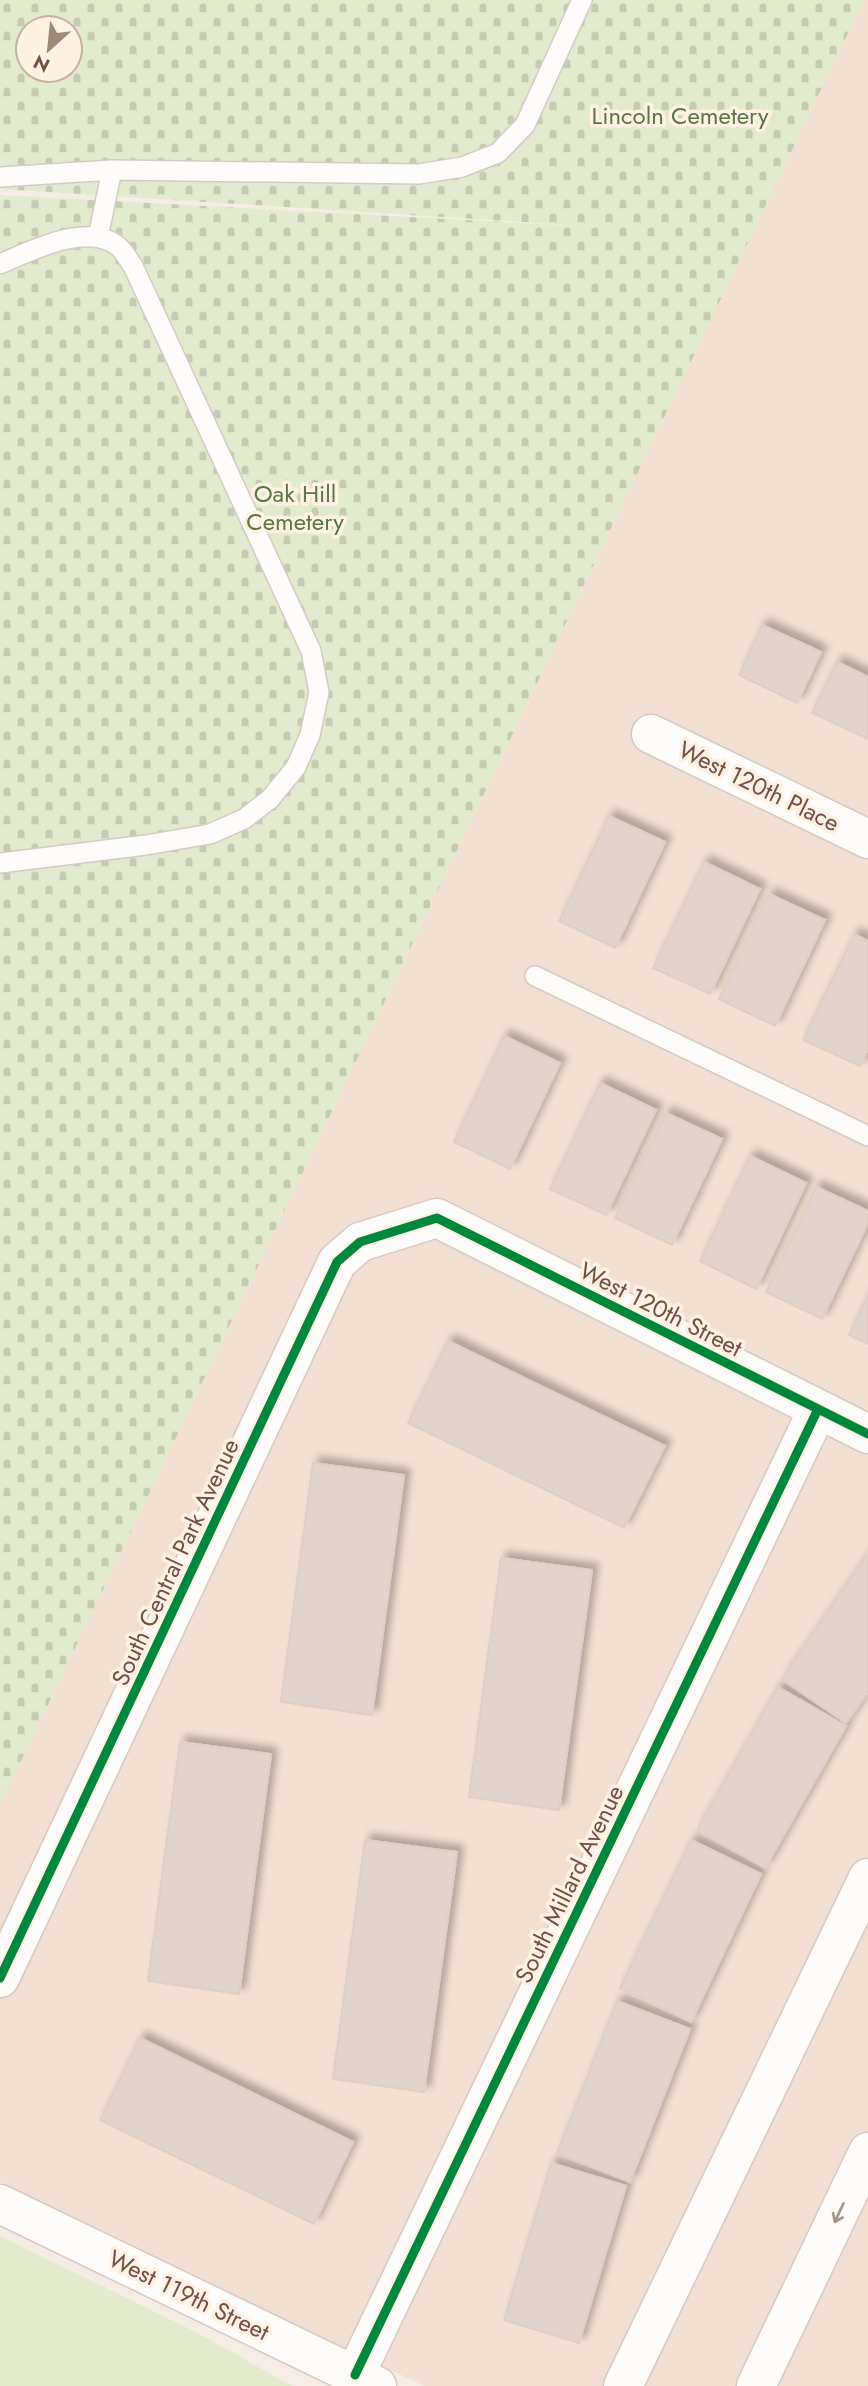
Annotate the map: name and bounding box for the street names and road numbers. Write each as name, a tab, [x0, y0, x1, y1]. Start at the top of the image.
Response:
street label: West 120th Place	[673, 732, 845, 840]
street label: West 120th Street	[574, 1253, 749, 1365]
street label: South Central Park Avenue	[102, 1433, 248, 1691]
street label: South Millard Avenue	[506, 1779, 632, 1989]
street label: West 119th Street	[103, 2241, 276, 2349]

